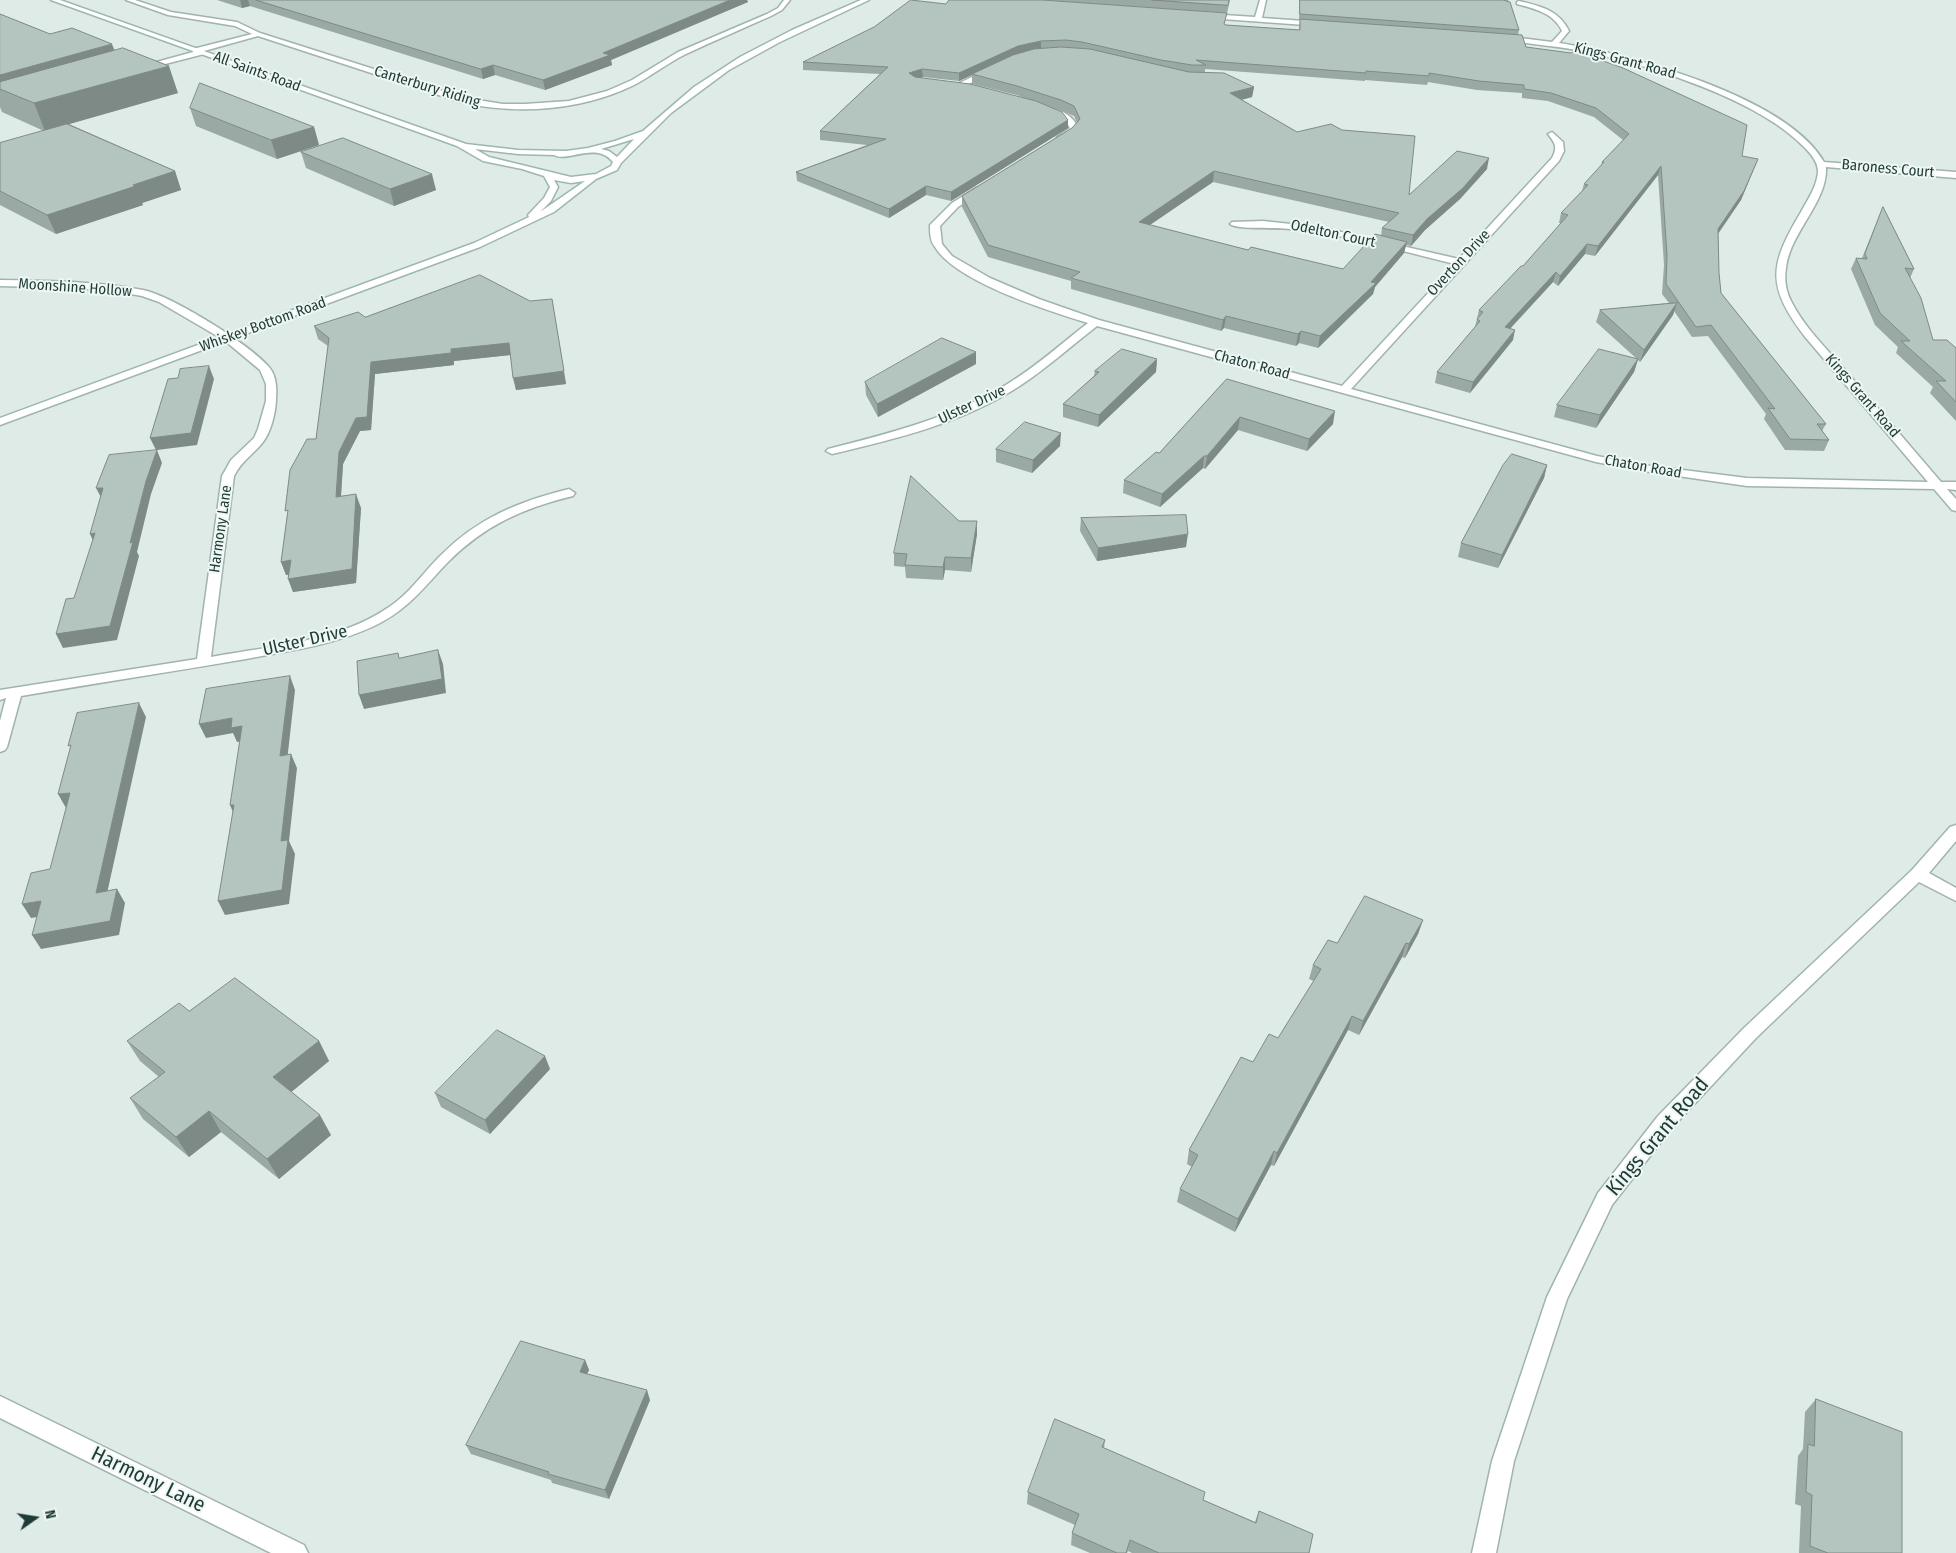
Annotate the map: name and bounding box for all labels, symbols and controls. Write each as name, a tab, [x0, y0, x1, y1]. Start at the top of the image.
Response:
street label: Kings Grant Road	[1572, 39, 1678, 83]
street label: All Saints Road	[211, 48, 303, 96]
street label: Canterbury Riding	[372, 62, 482, 112]
street label: Baroness Court	[1841, 156, 1935, 182]
street label: Odelton Court	[1289, 216, 1377, 252]
street label: Overton Drive	[1424, 226, 1494, 300]
street label: Moonshine Hollow	[18, 275, 132, 301]
street label: Whiskey Bottom Road	[197, 294, 329, 356]
street label: Chaton Road	[1212, 346, 1292, 384]
street label: Kings Grant Road	[1821, 351, 1903, 441]
street label: Ulster Drive	[936, 382, 1008, 428]
street label: Chaton Road	[1603, 451, 1683, 483]
street label: Harmony Lane	[206, 484, 236, 574]
street label: Ulster Drive	[261, 621, 349, 661]
street label: Kings Grant Road	[1601, 1073, 1715, 1201]
street label: Harmony Lane	[87, 1442, 209, 1518]
north arrow	[10, 1493, 60, 1543]
text: N	[41, 1509, 59, 1521]

